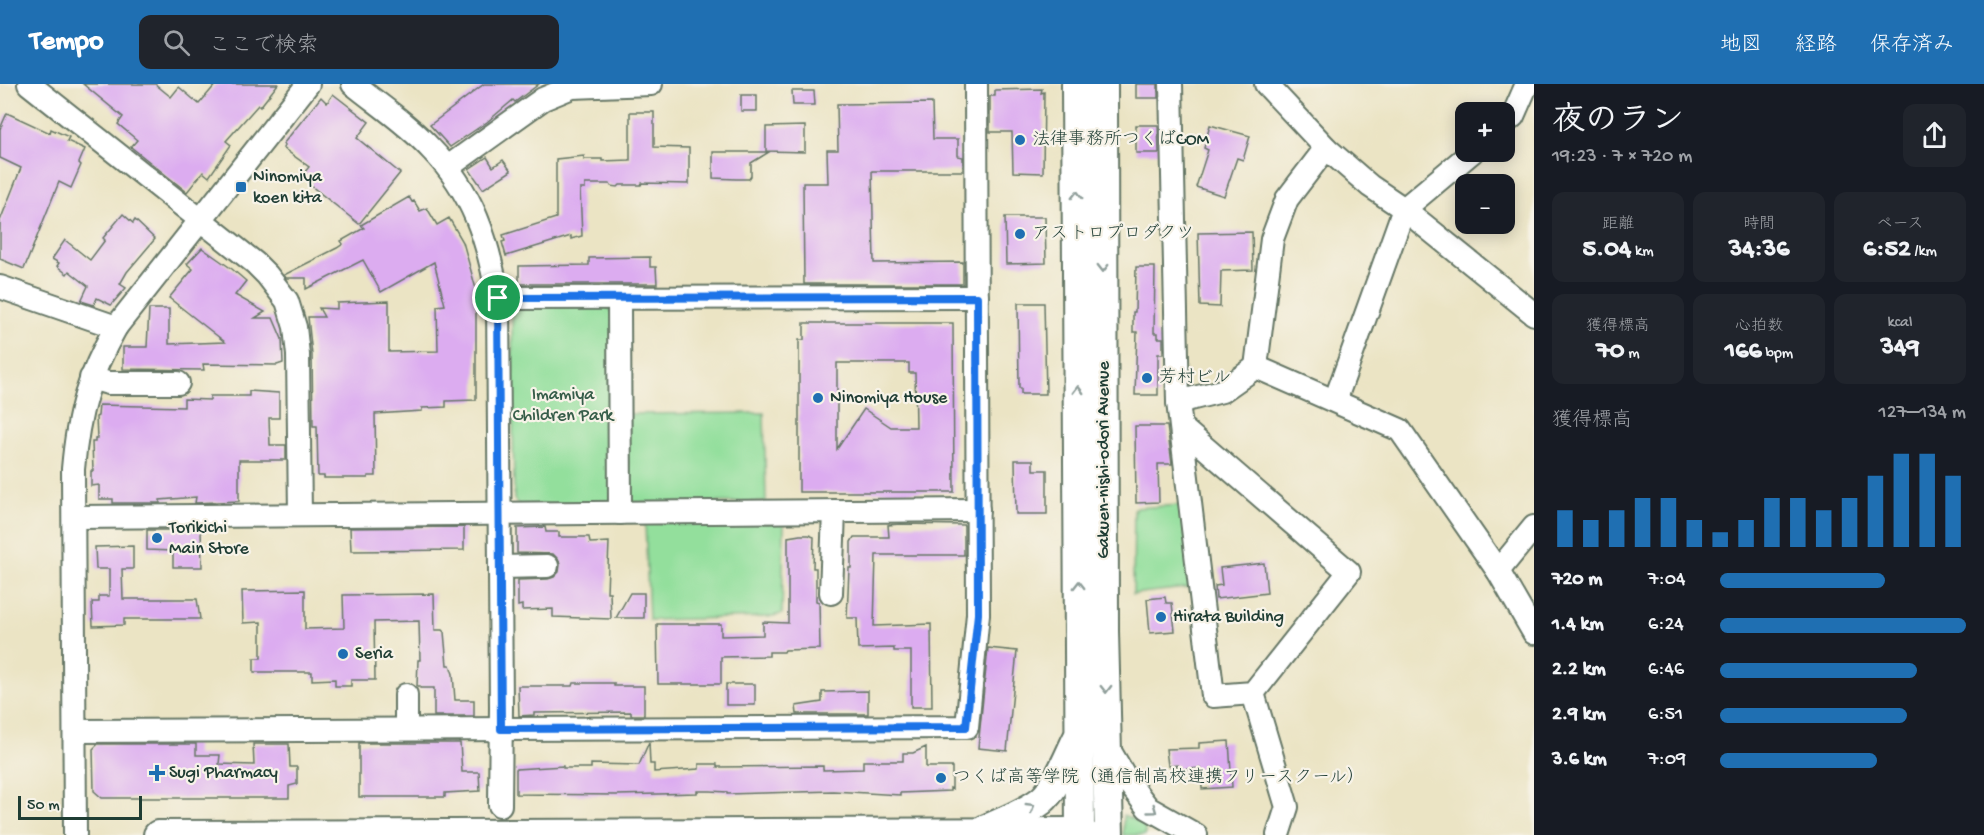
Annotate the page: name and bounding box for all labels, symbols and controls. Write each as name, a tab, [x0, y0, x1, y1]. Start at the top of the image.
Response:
search box	[139, 15, 559, 69]
text: Tempo	[30, 26, 103, 59]
icon: search	[160, 26, 193, 59]
text: ここで検索	[208, 34, 318, 60]
text: 地図	[1720, 34, 1762, 59]
text: 経路	[1795, 34, 1837, 59]
text: 保存済み	[1870, 34, 1954, 59]
map controls	[1455, 102, 1515, 234]
button: +	[1455, 102, 1515, 162]
text: 夜のラン	[1552, 104, 1684, 142]
button: share	[1903, 104, 1966, 167]
place label: 法律事務所つくばCOM	[1032, 129, 1210, 151]
marker: 法律事務所つくばCOM	[1013, 133, 1027, 147]
text: 19:23 · 7 × 720 m	[1552, 146, 1692, 169]
place label: Ninomiya koen kita	[253, 167, 323, 209]
button: −	[1455, 174, 1515, 234]
marker: Ninomiya koen kita	[234, 180, 248, 194]
one-way arrow	[1071, 190, 1083, 199]
text: 距離	[1602, 216, 1634, 235]
text: 時間	[1743, 216, 1775, 235]
text: ペース	[1876, 216, 1924, 235]
place label: アストロプロダクツ	[1032, 223, 1194, 245]
marker: アストロプロダクツ	[1013, 227, 1027, 241]
text: 5.04	[1582, 235, 1631, 266]
text: 34:36	[1729, 235, 1789, 266]
text: 6:52	[1863, 235, 1911, 266]
text: km	[1631, 243, 1654, 262]
text: /km	[1911, 243, 1937, 262]
one-way arrow	[1097, 264, 1109, 273]
pin	[472, 272, 523, 323]
icon: arrive	[481, 281, 514, 314]
text: kcal	[1888, 314, 1912, 333]
text: 獲得標高	[1586, 318, 1650, 337]
text: 心拍数	[1735, 318, 1783, 337]
text: 349	[1881, 333, 1919, 364]
text: 70	[1596, 337, 1625, 368]
text: 166	[1725, 337, 1762, 368]
text: m	[1625, 345, 1640, 364]
text: bpm	[1762, 345, 1793, 364]
street label: Gakuen-nishi-odori Avenue	[1094, 361, 1115, 559]
place label: 芳村ビル	[1159, 367, 1231, 389]
marker: 芳村ビル	[1140, 371, 1154, 385]
park label: Imamiya Children Park	[513, 385, 615, 427]
one-way arrow	[1072, 385, 1084, 394]
place label: Ninomiya House	[830, 388, 948, 409]
marker: Ninomiya House	[811, 391, 825, 405]
text: 127–134 m	[1879, 402, 1966, 425]
text: 獲得標高	[1552, 410, 1632, 433]
place label: Torikichi Main Store	[168, 518, 250, 560]
marker: Torikichi Main Store	[150, 531, 164, 545]
text: 720 m	[1552, 569, 1603, 592]
text: 7:04	[1648, 569, 1686, 592]
one-way arrow	[1073, 580, 1085, 589]
place label: Hirata Building	[1173, 607, 1284, 628]
marker: Hirata Building	[1154, 610, 1168, 624]
text: 1.4 km	[1552, 614, 1604, 637]
text: 6:24	[1648, 614, 1684, 637]
place label: Seria	[355, 644, 394, 665]
marker: Seria	[336, 647, 350, 661]
text: 2.2 km	[1552, 659, 1606, 682]
text: 6:46	[1648, 659, 1684, 682]
one-way arrow	[1100, 685, 1112, 694]
text: 2.9 km	[1552, 704, 1606, 727]
text: 6:51	[1648, 704, 1683, 727]
text: 3.6 km	[1552, 749, 1607, 772]
text: 7:09	[1648, 749, 1686, 772]
place label: Sugi Pharmacy	[169, 763, 278, 784]
marker: Sugi Pharmacy	[150, 766, 164, 780]
place label: つくば高等学院（通信制高校連携フリースクール）	[953, 766, 1365, 789]
marker: つくば高等学院（通信制高校連携フリースクール）	[934, 771, 948, 785]
scale bar	[18, 793, 142, 820]
text: 50 m	[27, 797, 60, 816]
one-way arrow	[1025, 802, 1035, 814]
one-way arrow	[1146, 803, 1157, 814]

